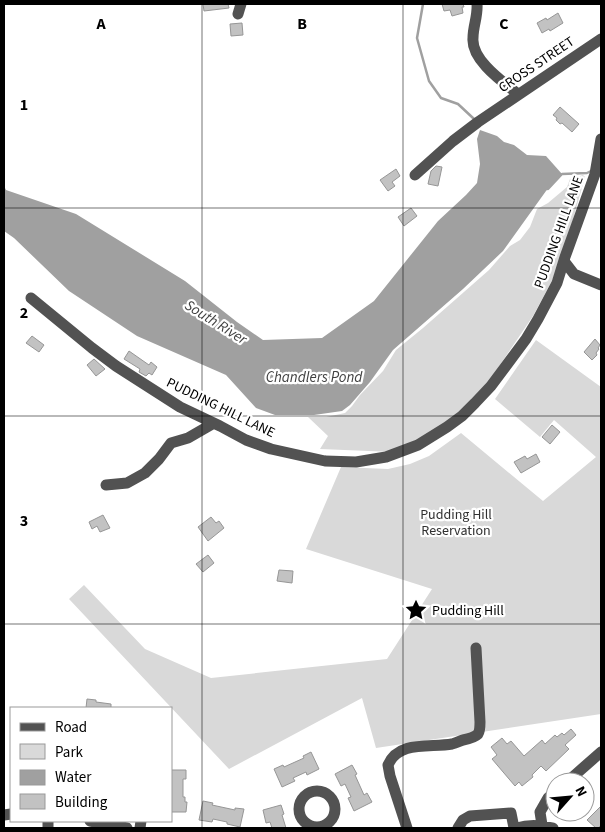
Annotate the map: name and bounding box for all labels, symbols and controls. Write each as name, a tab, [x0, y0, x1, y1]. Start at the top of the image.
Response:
text: A	[95, 13, 106, 35]
text: B	[297, 13, 307, 35]
text: C	[499, 13, 509, 35]
street label: CROSS STREET	[495, 32, 579, 98]
text: 1	[20, 94, 28, 116]
street label: PUDDING HILL LANE	[529, 173, 589, 291]
water label: South River	[181, 295, 252, 350]
text: 2	[20, 302, 28, 324]
water label: Chandlers Pond	[266, 367, 363, 388]
street label: PUDDING HILL LANE	[163, 373, 278, 443]
park label: Pudding Hill Reservation	[420, 505, 492, 541]
text: 3	[20, 510, 28, 532]
place icon: Pudding Hill	[403, 597, 429, 623]
place label: Pudding Hill	[432, 601, 504, 621]
legend	[10, 707, 172, 822]
text: Road	[55, 717, 87, 738]
text: Park	[55, 742, 84, 763]
text: Water	[55, 767, 92, 788]
north arrow	[545, 772, 595, 822]
text: N	[570, 783, 592, 800]
text: Building	[55, 792, 108, 813]

